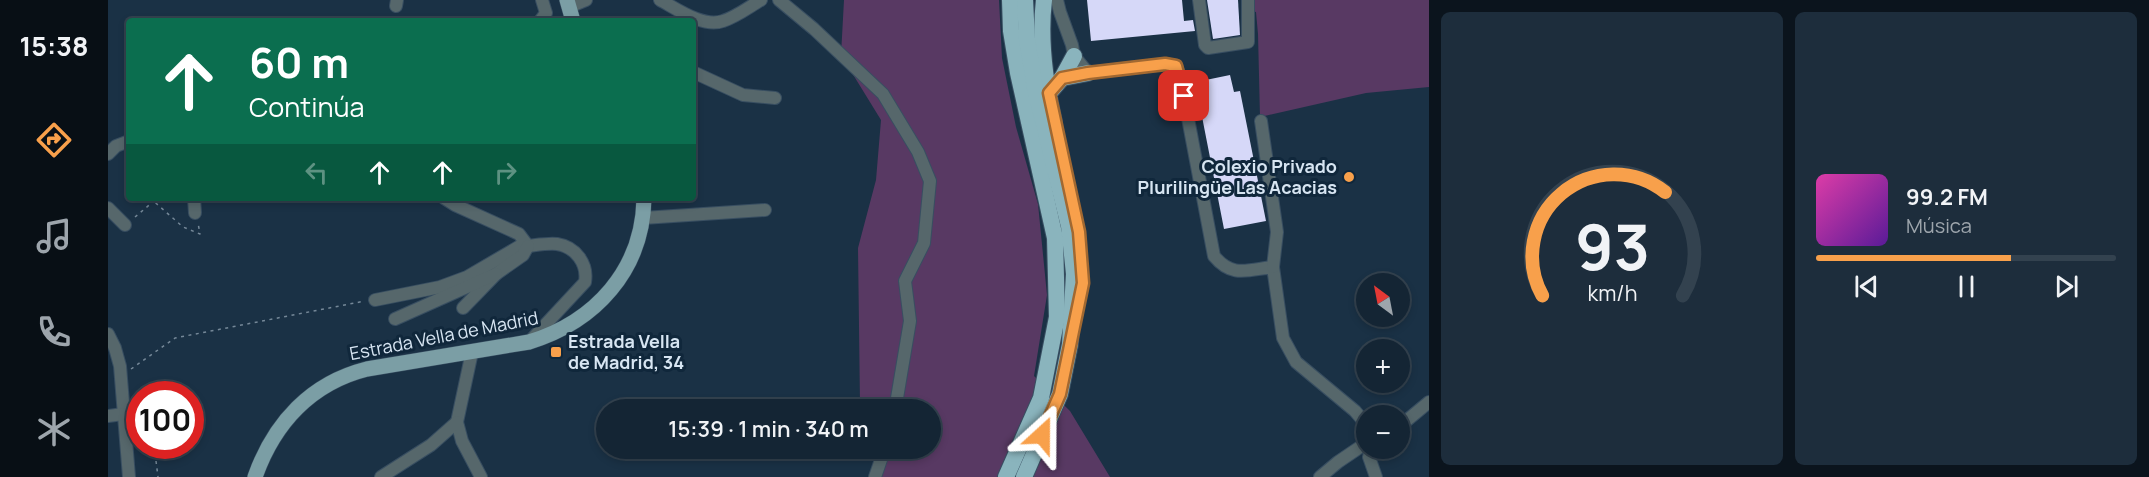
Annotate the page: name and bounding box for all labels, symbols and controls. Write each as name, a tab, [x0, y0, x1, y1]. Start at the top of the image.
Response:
text: 15:38	[19, 27, 89, 64]
text: 60 m	[249, 33, 349, 91]
icon: ahead	[150, 42, 228, 120]
pin	[1158, 70, 1209, 121]
icon: arrive	[1167, 79, 1200, 112]
text: Continúa	[249, 88, 365, 125]
icon: directions	[33, 119, 75, 161]
place label: Colexio Privado Plurilingüe Las Acacias	[1138, 154, 1337, 199]
icon: left	[300, 156, 333, 189]
icon: ahead	[363, 156, 396, 189]
icon: ahead	[426, 156, 459, 189]
icon: right	[489, 156, 522, 189]
marker: Colexio Privado Plurilingüe Las Acacias	[1342, 170, 1356, 184]
text: 99.2 FM	[1906, 182, 1988, 212]
text: 93	[1574, 203, 1650, 289]
text: Música	[1906, 212, 1972, 239]
icon: music	[33, 215, 75, 257]
icon: previous	[1850, 270, 1883, 303]
icon: pause	[1950, 270, 1983, 303]
icon: next	[2050, 270, 2083, 303]
north arrow	[1356, 273, 1410, 327]
map controls	[1356, 273, 1410, 459]
text: km/h	[1587, 278, 1637, 307]
street label: Estrada Vella de Madrid	[347, 305, 540, 365]
icon: phone	[33, 311, 75, 353]
place label: Estrada Vella de Madrid, 34	[568, 329, 684, 374]
button: +	[1356, 339, 1410, 393]
marker: Estrada Vella de Madrid, 34	[549, 345, 563, 359]
speed limit sign: 100	[126, 381, 204, 459]
position arrow	[1010, 403, 1074, 467]
button: −	[1356, 405, 1410, 459]
icon: climate	[33, 408, 75, 450]
text: 15:39 · 1 min · 340 m	[668, 414, 869, 444]

